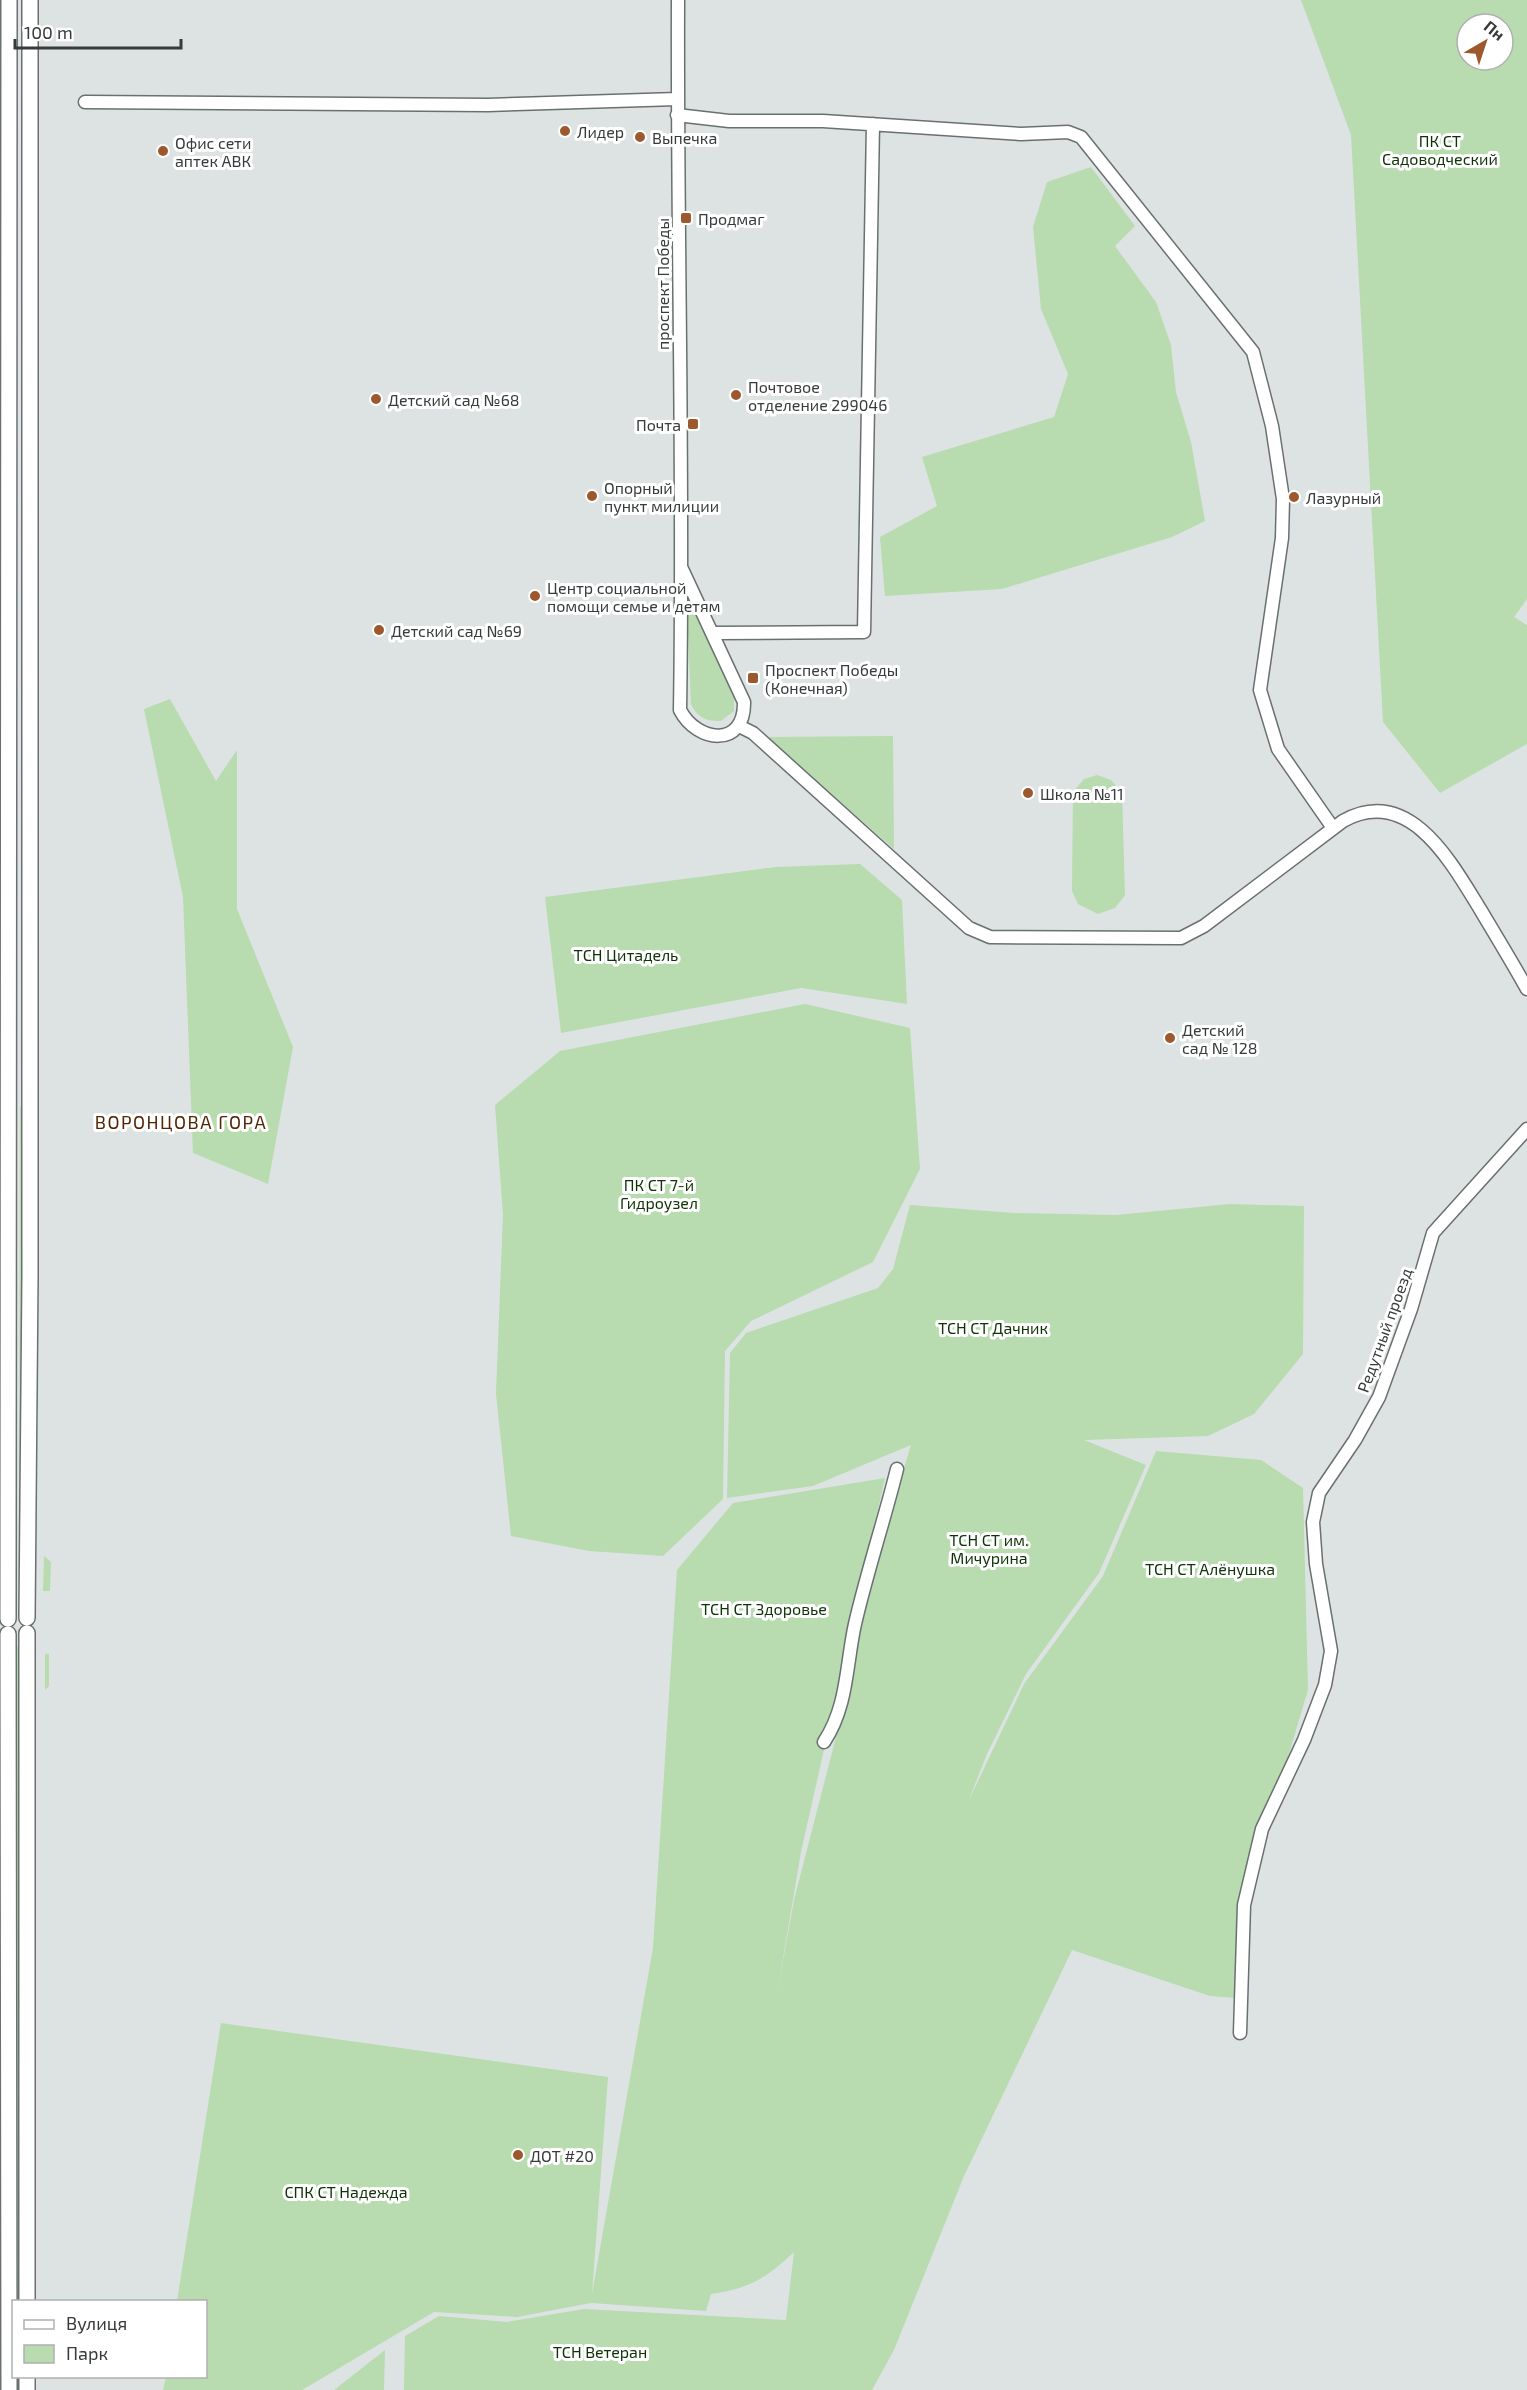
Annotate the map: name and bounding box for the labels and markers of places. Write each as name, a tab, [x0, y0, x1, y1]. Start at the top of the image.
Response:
place label: Лидер	[577, 122, 624, 141]
marker: Лидер	[558, 124, 572, 138]
place label: Выпечка	[652, 128, 717, 147]
marker: Выпечка	[633, 130, 647, 144]
place label: Офис сети аптек АВК	[175, 133, 251, 170]
marker: Офис сети аптек АВК	[156, 144, 170, 158]
place label: Продмаг	[698, 209, 765, 228]
marker: Продмаг	[679, 211, 693, 225]
place label: Почтовое отделение 299046	[748, 377, 887, 414]
marker: Почтовое отделение 299046	[729, 388, 743, 402]
place label: Детский сад №68	[388, 390, 520, 409]
marker: Детский сад №68	[369, 392, 383, 406]
place label: Почта	[636, 415, 681, 434]
marker: Почта	[686, 417, 700, 431]
place label: Опорный пункт милиции	[604, 478, 719, 516]
place label: Лазурный	[1306, 488, 1381, 508]
marker: Опорный пункт милиции	[585, 489, 599, 503]
marker: Лазурный	[1287, 490, 1301, 504]
place label: Центр социальной помощи семье и детям	[547, 578, 721, 615]
marker: Центр социальной помощи семье и детям	[528, 589, 542, 603]
place label: Детский сад №69	[391, 621, 522, 640]
marker: Детский сад №69	[372, 623, 386, 637]
place label: Проспект Победы (Конечная)	[765, 660, 898, 697]
marker: Проспект Победы (Конечная)	[746, 671, 760, 685]
place label: Школа №11	[1040, 784, 1124, 803]
marker: Школа №11	[1021, 786, 1035, 800]
place label: Детский сад № 128	[1182, 1020, 1257, 1057]
marker: Детский сад № 128	[1163, 1031, 1177, 1045]
place label: ДОТ #20	[530, 2146, 594, 2165]
marker: ДОТ #20	[511, 2148, 525, 2162]

